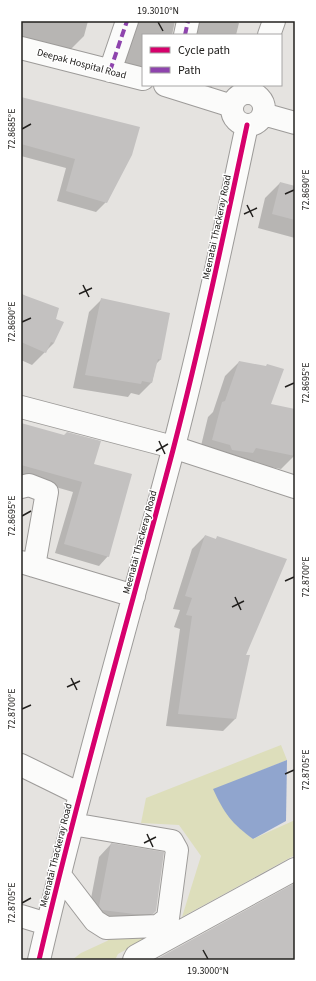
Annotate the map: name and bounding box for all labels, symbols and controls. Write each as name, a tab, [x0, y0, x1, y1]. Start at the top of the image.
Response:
text: 19.3010°N	[137, 4, 179, 18]
legend	[142, 34, 282, 86]
text: Cycle path	[178, 42, 230, 59]
street label: Deepak Hospital Road	[36, 45, 128, 83]
text: Path	[178, 62, 201, 79]
text: 72.8685°E	[5, 109, 19, 149]
text: 72.8690°E	[299, 170, 313, 210]
street label: Meenatai Thackeray Road	[199, 174, 235, 281]
text: 72.8690°E	[5, 302, 19, 342]
text: 72.8695°E	[299, 363, 313, 403]
street label: Meenatai Thackeray Road	[119, 489, 161, 596]
text: 72.8695°E	[5, 496, 19, 536]
text: 72.8700°E	[299, 557, 313, 597]
text: 72.8700°E	[5, 689, 19, 729]
text: 72.8705°E	[299, 750, 313, 790]
street label: Meenatai Thackeray Road	[36, 802, 76, 909]
text: 72.8705°E	[5, 883, 19, 923]
text: 19.3000°N	[187, 964, 229, 978]

